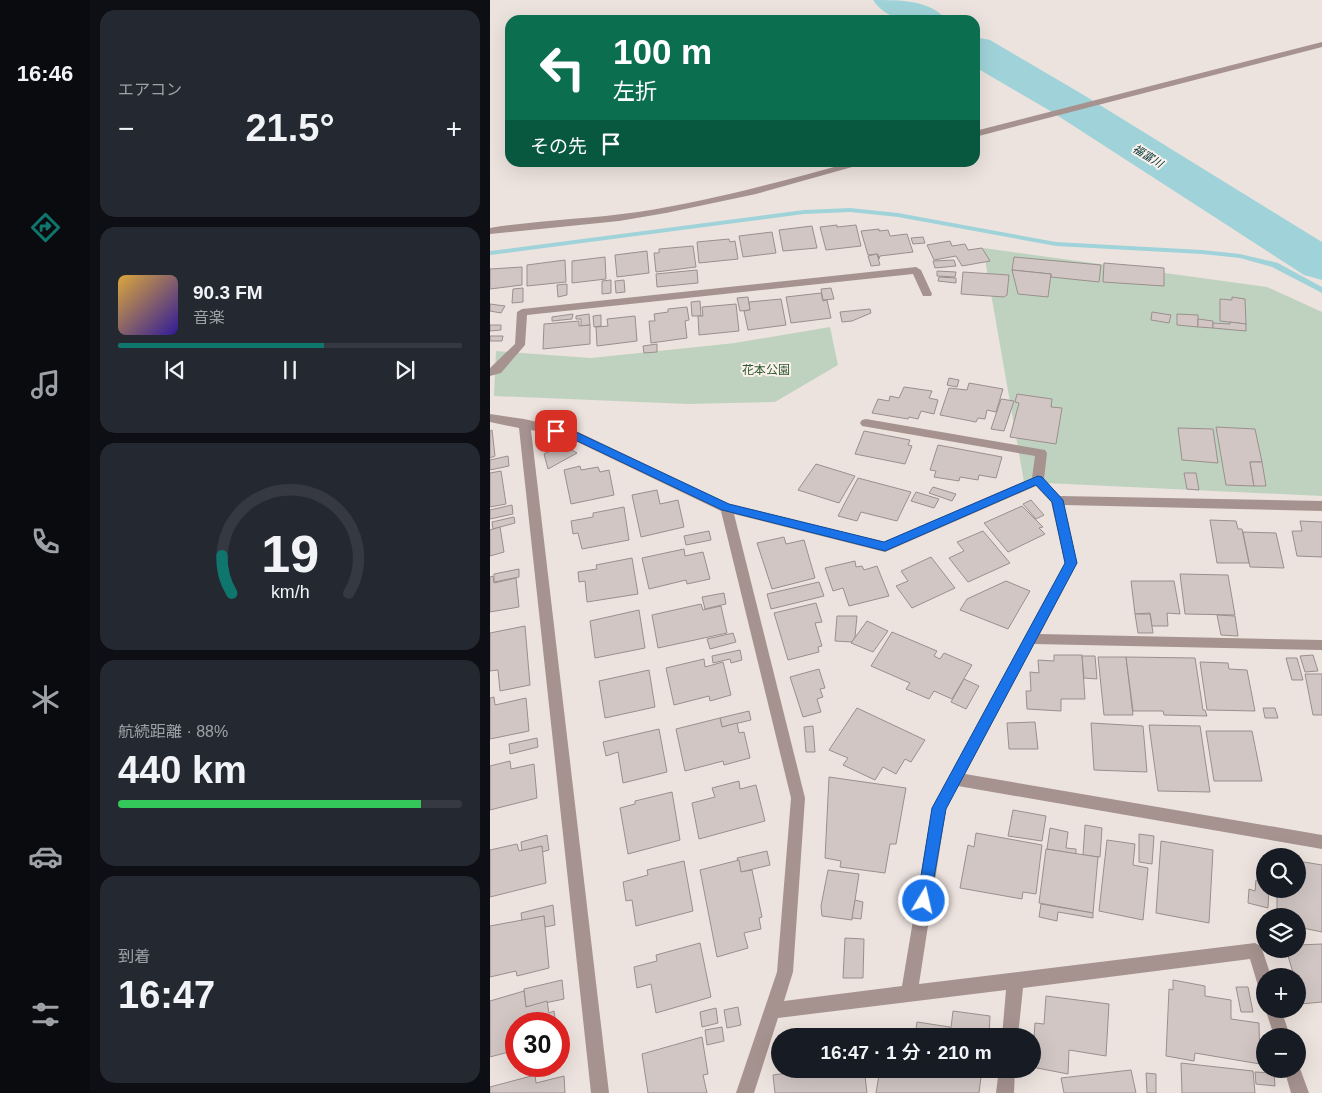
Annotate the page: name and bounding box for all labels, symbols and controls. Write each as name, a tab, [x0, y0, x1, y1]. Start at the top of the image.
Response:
text: 100 m	[613, 32, 712, 71]
icon: left	[530, 35, 595, 100]
text: 16:46	[17, 61, 73, 86]
text: 左折	[613, 79, 657, 104]
text: エアコン	[118, 81, 182, 98]
text: 21.5°	[245, 107, 335, 149]
text: −	[118, 113, 134, 144]
text: +	[446, 113, 462, 144]
icon: arrive	[597, 130, 625, 158]
text: その先	[530, 136, 587, 157]
water label: 福富川	[1131, 142, 1166, 170]
icon: directions	[28, 210, 63, 245]
text: 90.3 FM	[193, 282, 263, 303]
text: 音楽	[193, 309, 225, 326]
icon: previous	[161, 356, 189, 384]
icon: pause	[276, 356, 304, 384]
icon: next	[391, 356, 419, 384]
park label: 花本公園	[742, 363, 790, 377]
icon: music	[28, 367, 63, 402]
pin	[535, 410, 577, 452]
icon: arrive	[542, 417, 570, 445]
icon: phone	[28, 524, 63, 559]
text: 19	[261, 525, 319, 583]
text: km/h	[271, 582, 309, 602]
icon: climate	[28, 682, 63, 717]
text: 航続距離 · 88%	[118, 723, 228, 740]
text: 440 km	[118, 749, 247, 791]
icon: car	[28, 839, 63, 874]
map controls	[1256, 848, 1306, 1078]
button: search	[1256, 848, 1306, 898]
position arrow	[897, 874, 949, 926]
button: layers	[1256, 908, 1306, 958]
text: 到着	[118, 948, 150, 965]
button: +	[1256, 968, 1306, 1018]
text: 16:47	[118, 974, 215, 1016]
icon: filters	[28, 997, 63, 1032]
speed limit sign: 30	[505, 1012, 570, 1077]
button: −	[1256, 1028, 1306, 1078]
text: 16:47 · 1 分 · 210 m	[820, 1042, 992, 1063]

